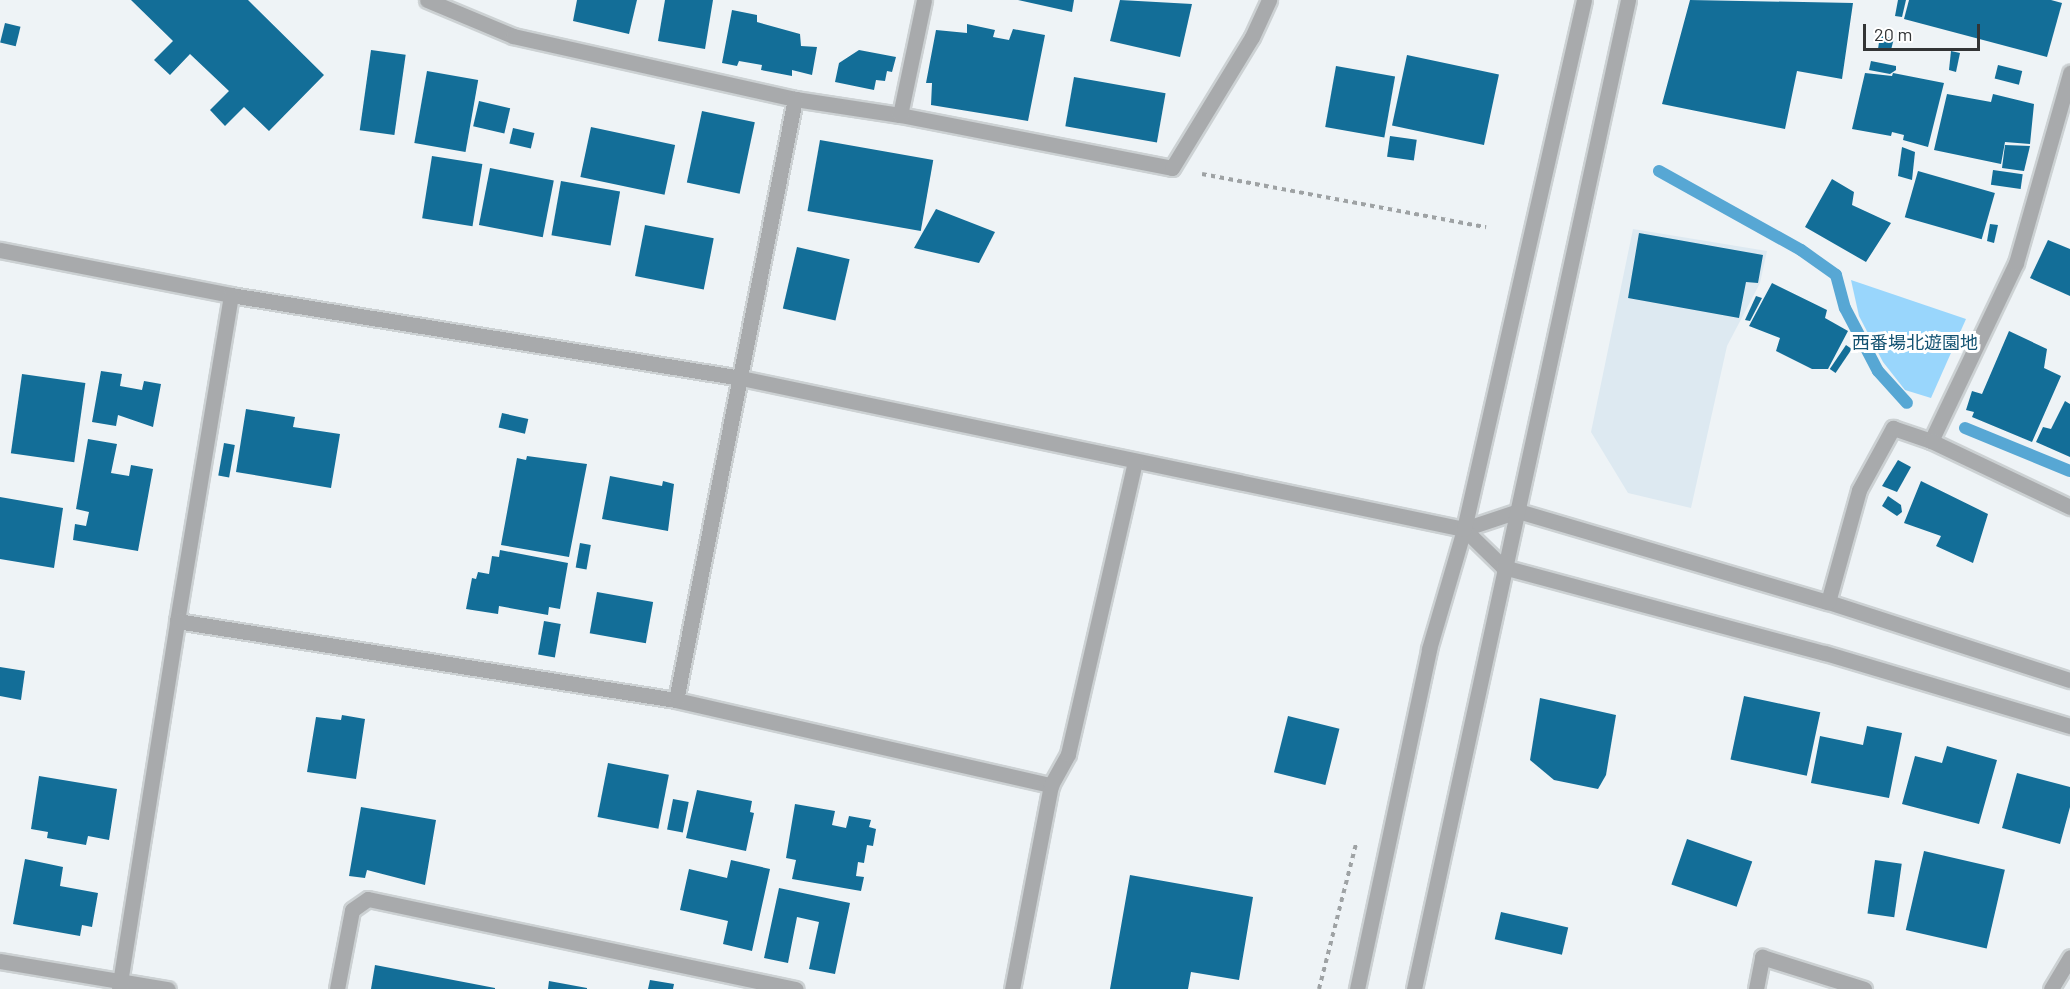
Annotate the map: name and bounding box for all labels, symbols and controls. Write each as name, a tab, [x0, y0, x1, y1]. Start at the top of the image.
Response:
scale bar	[1866, 12, 1983, 50]
text: 20 m	[1874, 23, 1912, 45]
park label: 西番場北遊園地	[1852, 331, 1978, 353]

